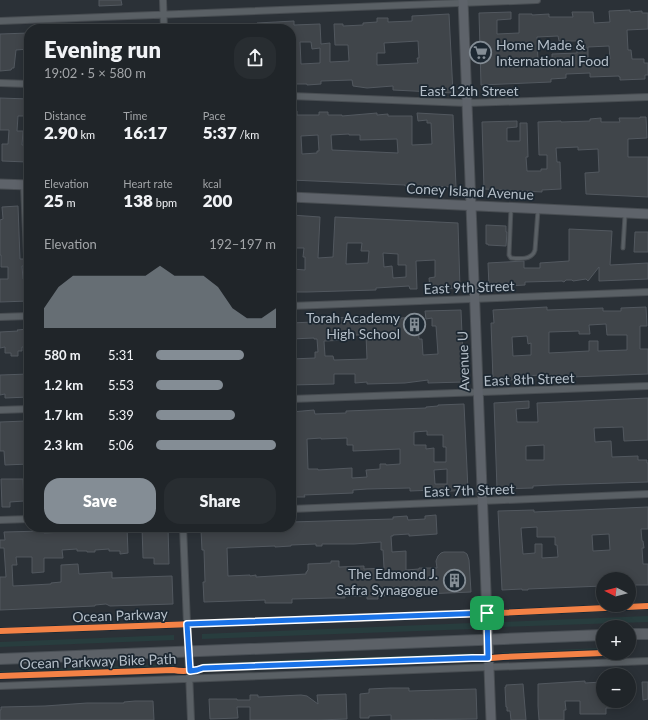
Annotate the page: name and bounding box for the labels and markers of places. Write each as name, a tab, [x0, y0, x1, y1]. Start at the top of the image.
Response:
place label: Home Made & International Food	[496, 36, 609, 69]
supermarket icon: Home Made & International Food	[468, 39, 494, 65]
place label: Torah Academy High School	[306, 309, 401, 342]
building icon: Torah Academy High School	[402, 312, 428, 338]
place label: The Edmond J. Safra Synagogue	[336, 565, 438, 598]
building icon: The Edmond J. Safra Synagogue	[441, 568, 467, 594]
pin	[470, 596, 504, 630]

